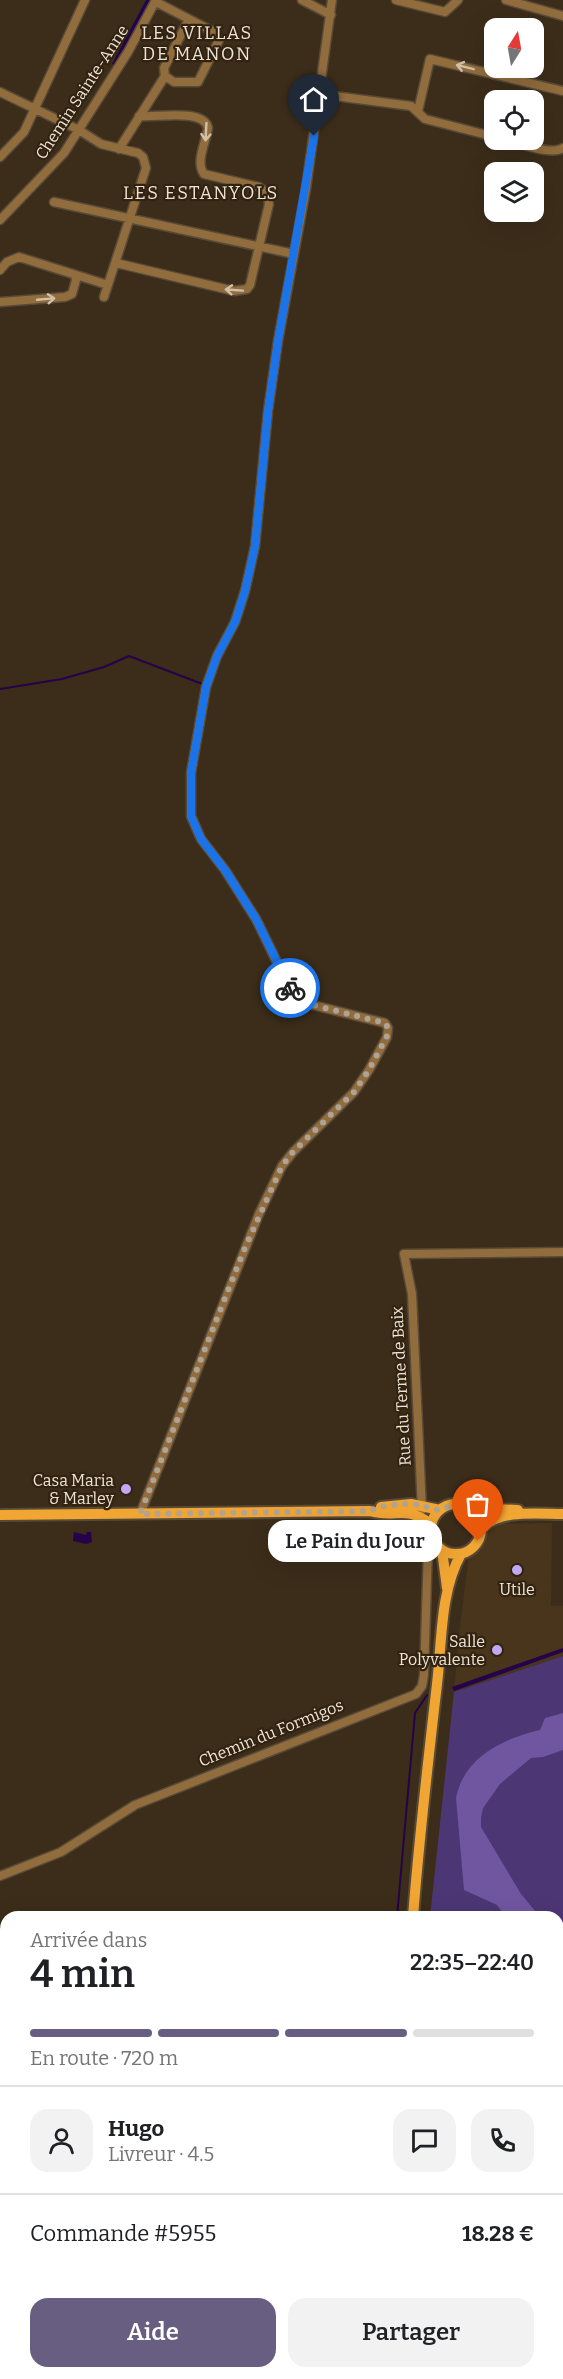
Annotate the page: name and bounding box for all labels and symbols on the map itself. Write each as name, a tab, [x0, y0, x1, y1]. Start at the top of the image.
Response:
north arrow	[484, 18, 544, 78]
street label: Chemin Sainte-Anne	[32, 21, 132, 163]
district label: LES VILLAS DE MANON	[141, 22, 253, 65]
one-way arrow	[456, 61, 475, 73]
pin	[288, 74, 339, 136]
one-way arrow	[200, 122, 211, 141]
district label: LES ESTANYOLS	[123, 182, 279, 204]
one-way arrow	[224, 284, 244, 295]
one-way arrow	[36, 293, 56, 304]
courier	[260, 958, 320, 1018]
street label: Rue du Terme de Baix	[387, 1306, 415, 1466]
place label: Casa Maria & Marley	[33, 1471, 115, 1508]
pin	[452, 1479, 503, 1541]
marker: Casa Maria & Marley	[119, 1482, 133, 1496]
callout: Le Pain du Jour	[268, 1520, 442, 1562]
marker: Utile	[510, 1563, 524, 1577]
place label: Utile	[499, 1580, 535, 1599]
place label: Salle Polyvalente	[399, 1632, 485, 1669]
marker: Salle Polyvalente	[490, 1643, 504, 1657]
street label: Chemin du Formigos	[196, 1695, 346, 1771]

